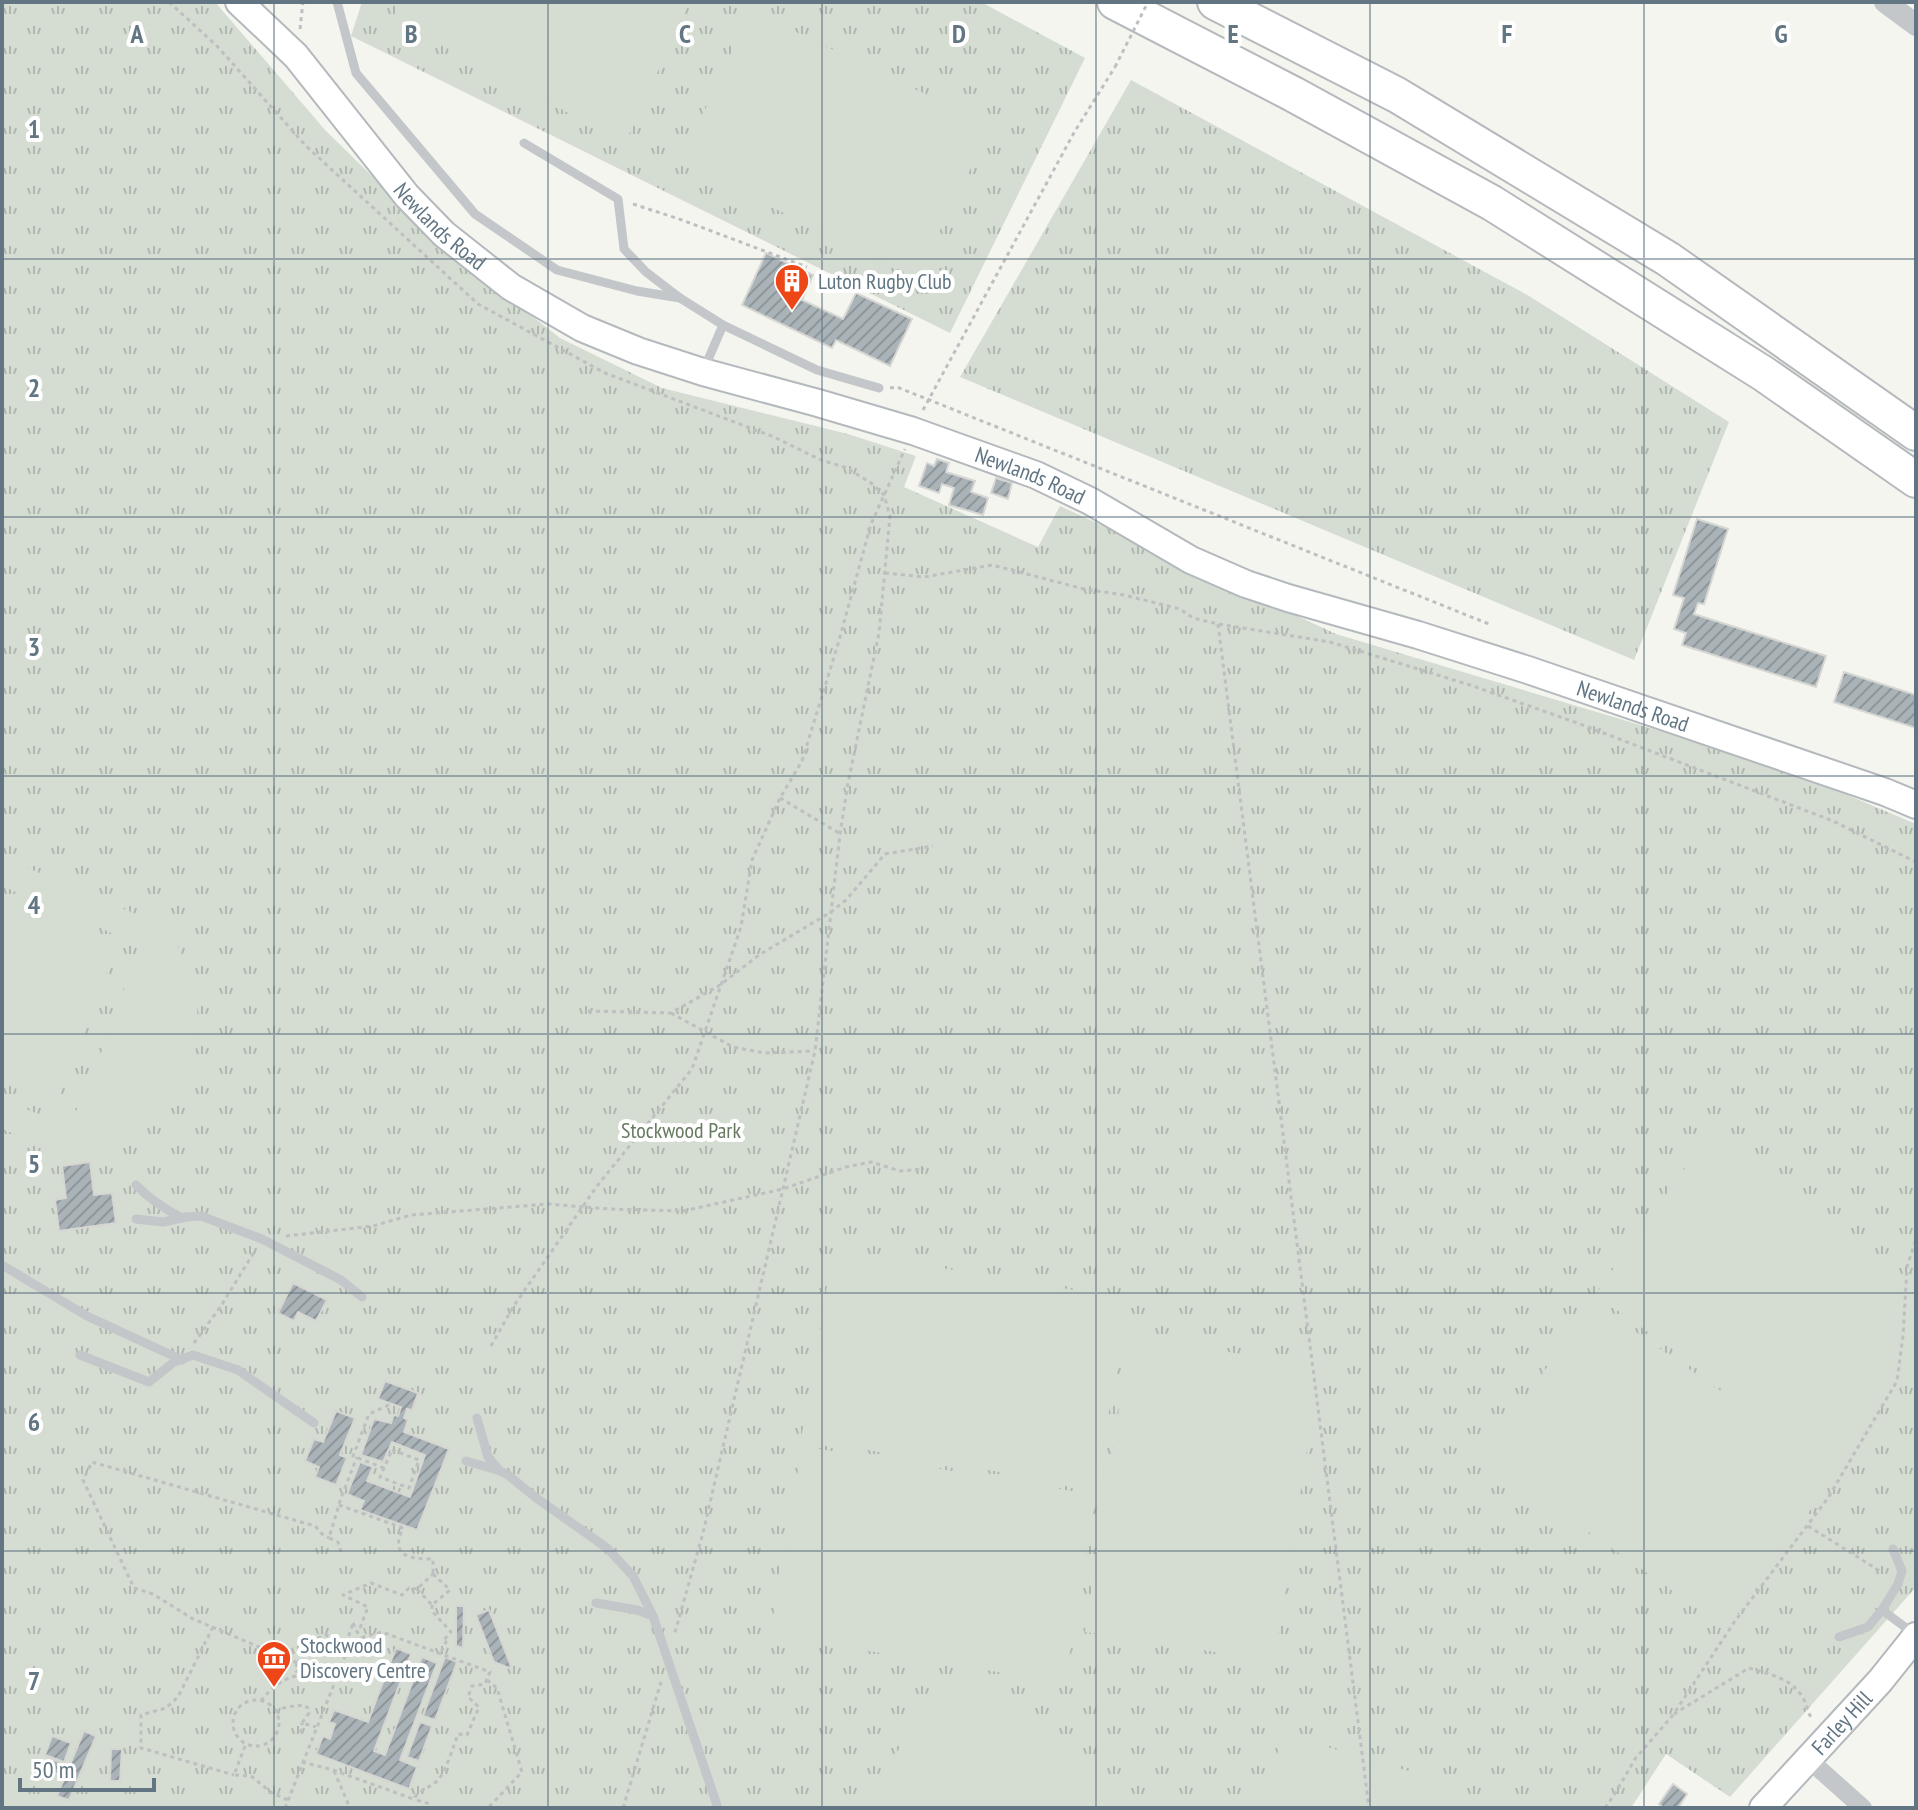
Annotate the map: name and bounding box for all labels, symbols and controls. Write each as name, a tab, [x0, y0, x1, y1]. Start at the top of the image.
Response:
text: A	[129, 17, 144, 50]
text: B	[405, 17, 418, 50]
text: C	[679, 17, 691, 50]
text: D	[952, 17, 966, 50]
text: E	[1227, 17, 1239, 50]
text: F	[1502, 17, 1513, 50]
text: G	[1774, 17, 1788, 50]
text: 1	[28, 112, 40, 145]
street label: Newlands Road	[388, 177, 492, 276]
building icon: Luton Rugby Club	[773, 262, 811, 312]
place label: Luton Rugby Club	[818, 267, 952, 295]
text: 2	[28, 371, 40, 404]
street label: Newlands Road	[971, 440, 1090, 511]
text: 3	[28, 630, 40, 663]
street label: Newlands Road	[1573, 674, 1693, 738]
text: 4	[28, 888, 41, 921]
park label: Stockwood Park	[621, 1116, 741, 1144]
text: 5	[28, 1147, 40, 1180]
text: 6	[28, 1405, 40, 1438]
place label: Stockwood Discovery Centre	[300, 1631, 426, 1684]
museum icon: Stockwood Discovery Centre	[255, 1639, 293, 1689]
text: 7	[28, 1664, 40, 1697]
street label: Farley Hill	[1805, 1684, 1879, 1760]
scale bar	[20, 1742, 154, 1792]
text: 50 m	[32, 1754, 74, 1785]

